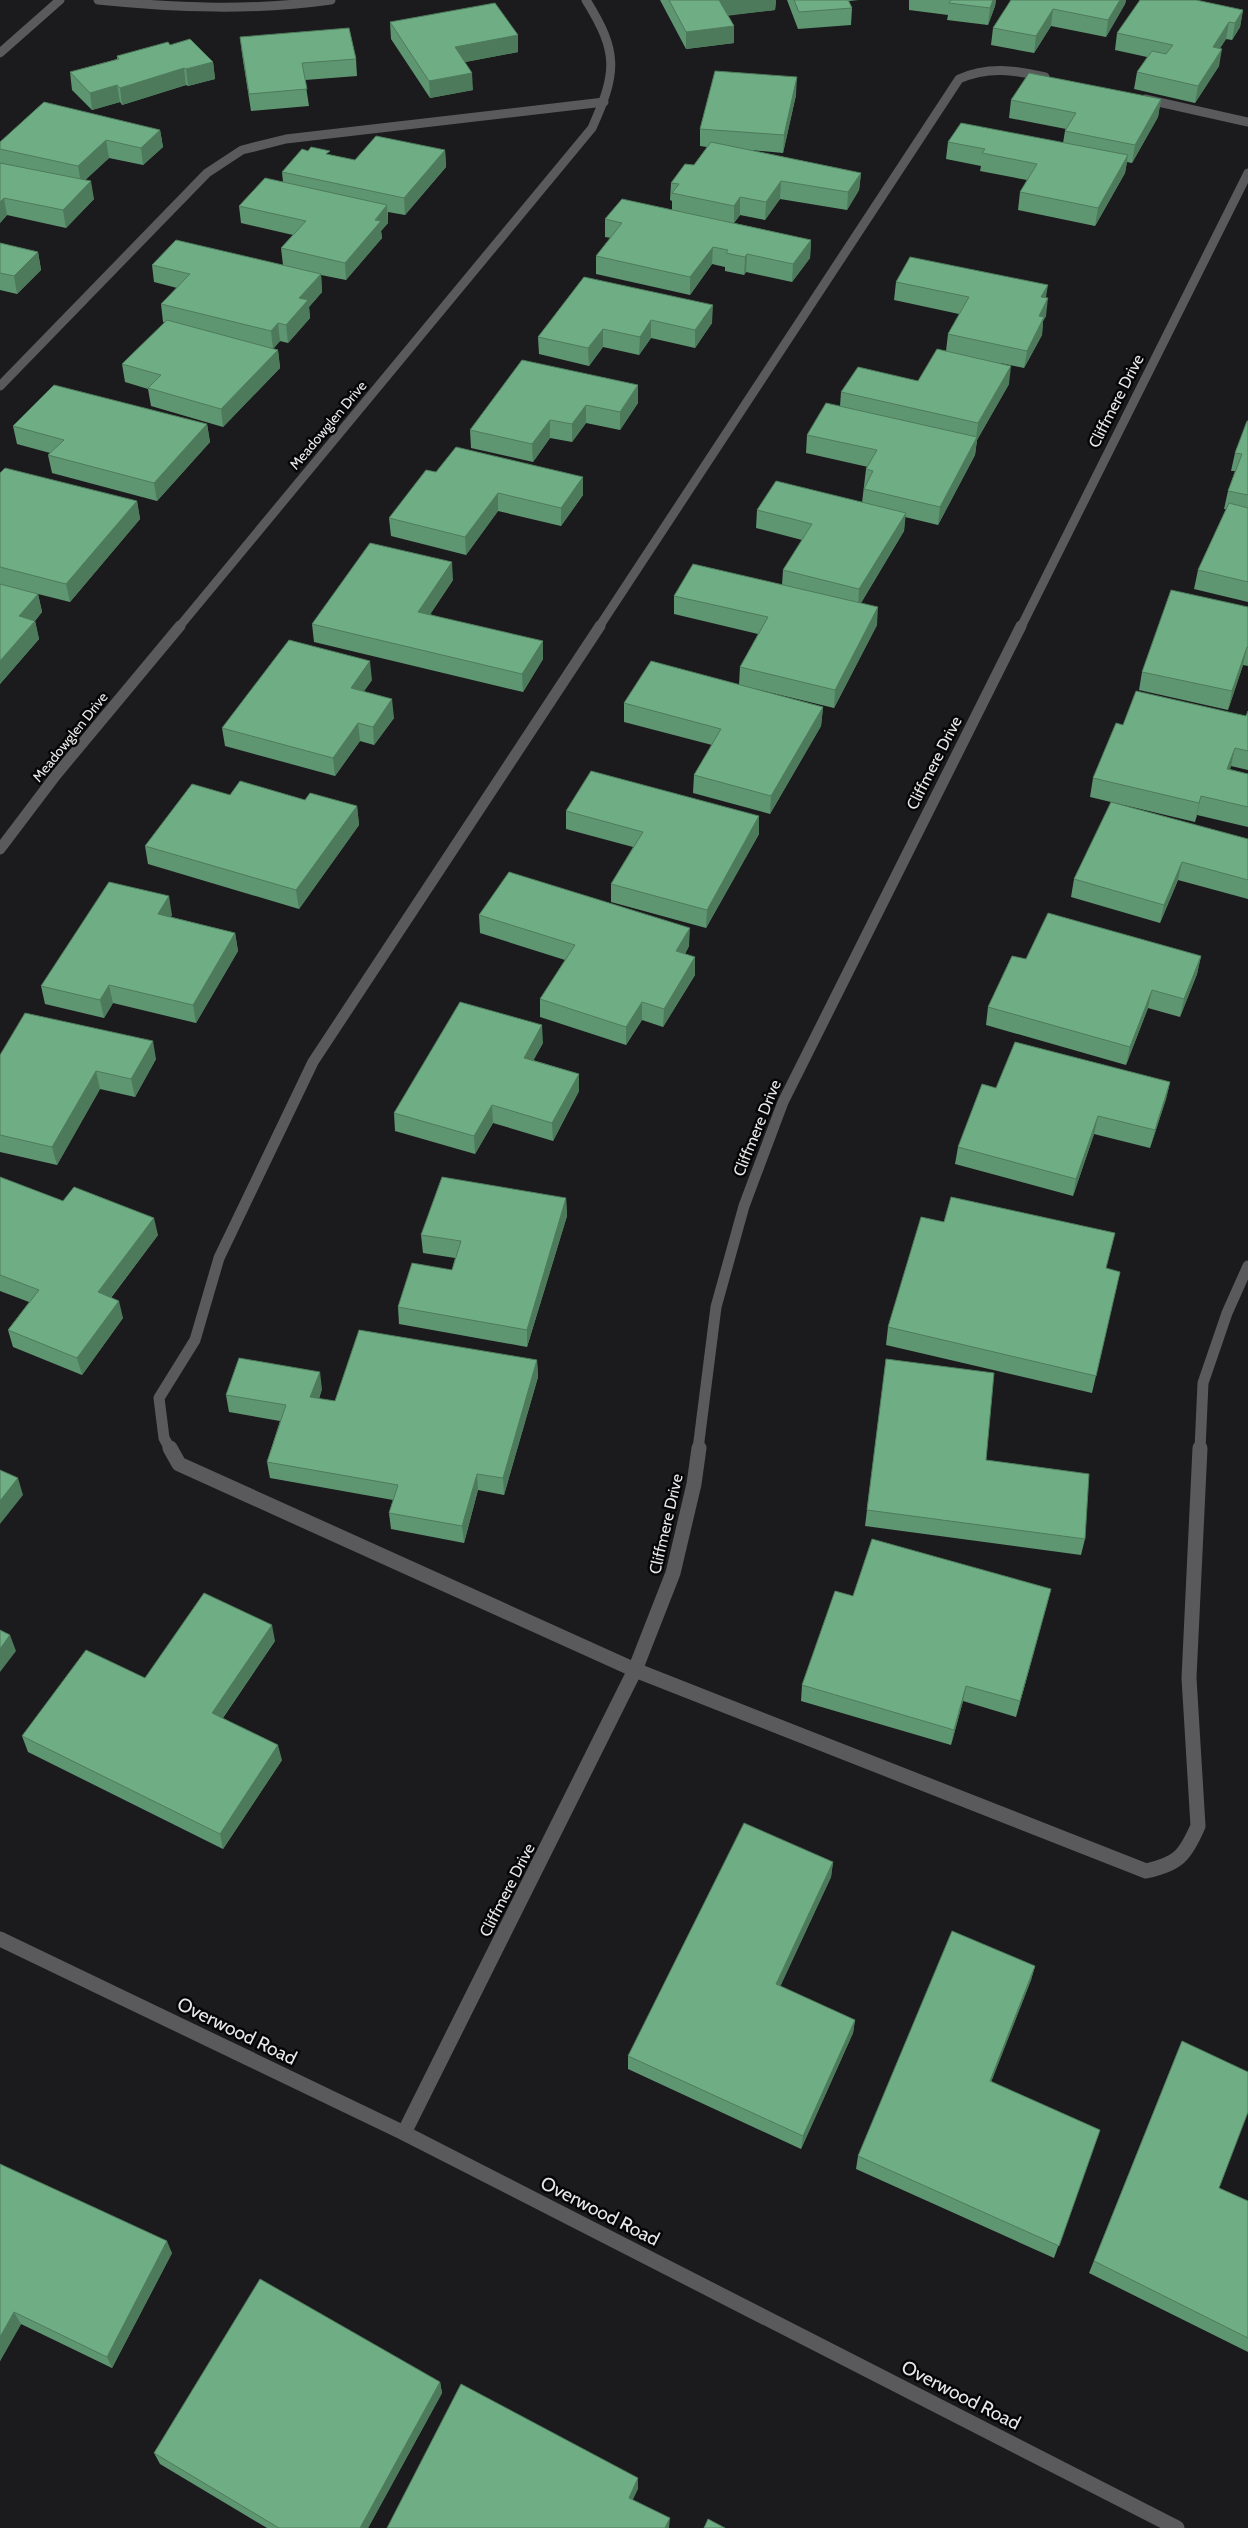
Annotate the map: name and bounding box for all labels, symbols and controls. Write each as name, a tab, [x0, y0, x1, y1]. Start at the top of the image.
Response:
street label: Cliffmere Drive	[1084, 351, 1148, 451]
street label: Meadowglen Drive	[286, 377, 370, 473]
street label: Meadowglen Drive	[28, 688, 112, 786]
street label: Cliffmere Drive	[902, 713, 966, 813]
street label: Cliffmere Drive	[729, 1077, 785, 1179]
street label: Cliffmere Drive	[645, 1472, 687, 1576]
street label: Cliffmere Drive	[475, 1840, 539, 1940]
street label: Overwood Road	[173, 1992, 301, 2070]
street label: Overwood Road	[537, 2171, 663, 2251]
street label: Overwood Road	[898, 2355, 1024, 2435]

